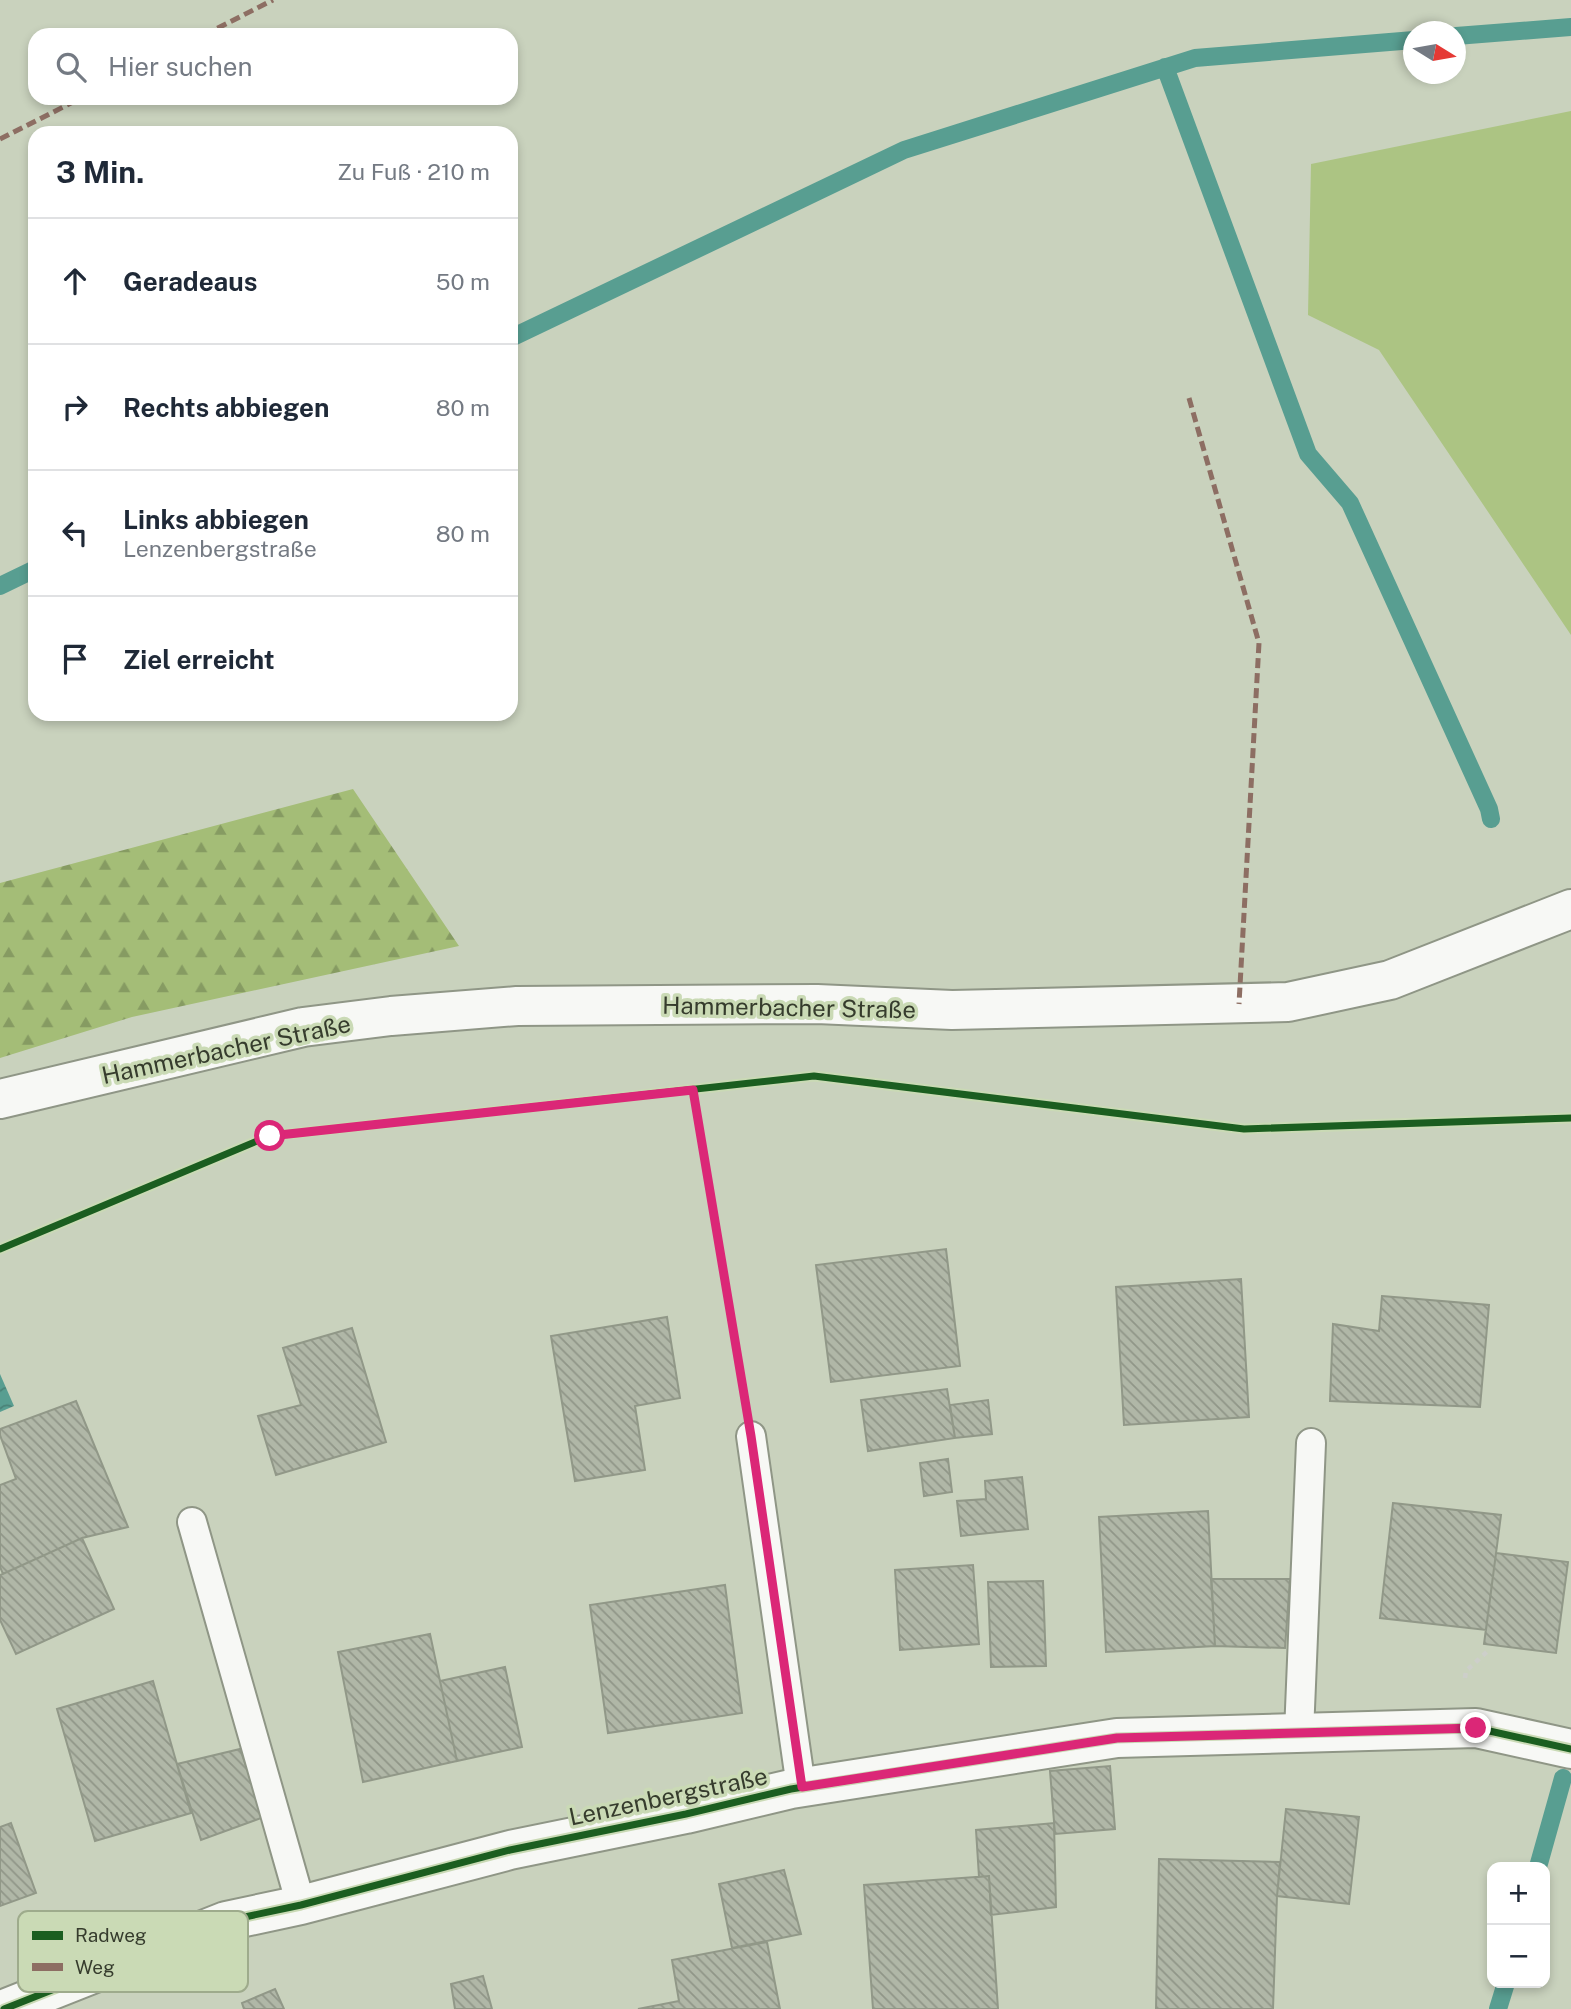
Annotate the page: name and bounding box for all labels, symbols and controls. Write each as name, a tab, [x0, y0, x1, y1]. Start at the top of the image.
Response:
north arrow	[1403, 21, 1466, 84]
search box	[28, 28, 518, 105]
icon: search	[52, 48, 90, 86]
text: Hier suchen	[108, 51, 253, 82]
text: 3 Min.	[56, 154, 144, 190]
text: Zu Fuß · 210 m	[337, 158, 490, 185]
icon: ahead	[56, 262, 94, 300]
text: Geradeaus	[123, 266, 258, 297]
text: 50 m	[436, 268, 490, 295]
icon: right	[56, 388, 94, 426]
text: Rechts abbiegen	[123, 392, 329, 423]
text: 80 m	[436, 394, 490, 421]
text: Links abbiegen	[123, 504, 309, 535]
icon: left	[56, 514, 94, 552]
text: 80 m	[436, 520, 490, 547]
text: Lenzenbergstraße	[123, 535, 317, 562]
icon: arrive	[56, 640, 94, 678]
text: Ziel erreicht	[123, 644, 275, 675]
street label: Hammerbacher Straße	[662, 991, 916, 1023]
street label: Hammerbacher Straße	[99, 1009, 353, 1089]
route start	[254, 1120, 285, 1151]
route end	[1460, 1712, 1491, 1743]
street label: Lenzenbergstraße	[566, 1761, 770, 1831]
map controls	[1487, 1862, 1550, 1988]
button: +	[1487, 1862, 1550, 1925]
legend	[18, 1911, 248, 1992]
text: Radweg	[75, 1924, 147, 1946]
button: −	[1487, 1925, 1550, 1988]
text: Weg	[75, 1956, 115, 1978]

